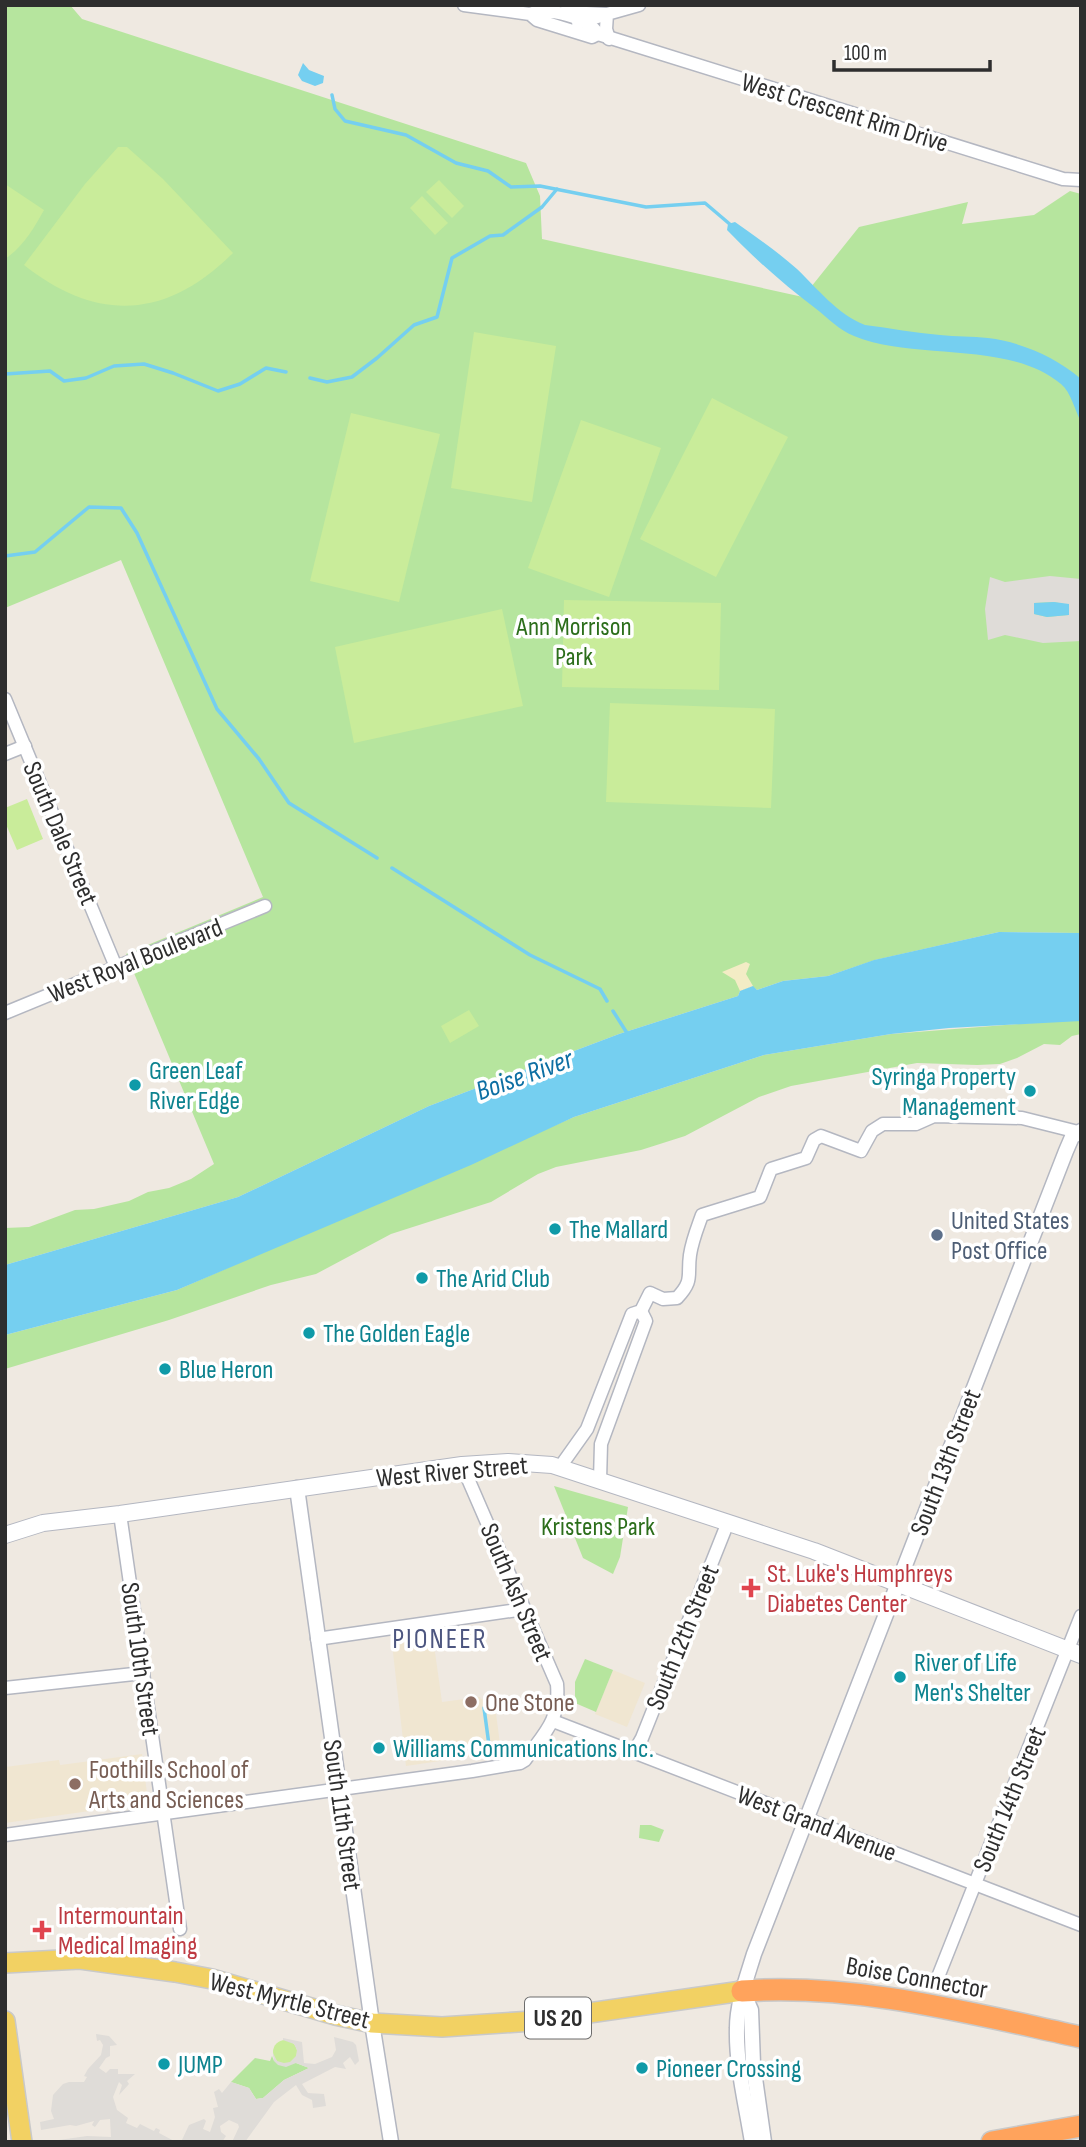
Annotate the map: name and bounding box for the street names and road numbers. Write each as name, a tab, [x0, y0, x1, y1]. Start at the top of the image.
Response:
street label: West Crescent Rim Drive	[737, 67, 952, 160]
street label: South Dale Street	[15, 757, 104, 910]
street label: West Royal Boulevard	[44, 912, 227, 1010]
street label: South 13th Street	[904, 1385, 988, 1540]
street label: West River Street	[375, 1450, 529, 1495]
street label: South Ash Street	[473, 1519, 559, 1666]
street label: South 12th Street	[640, 1560, 727, 1715]
street label: South 10th Street	[113, 1580, 166, 1738]
street label: South 14th Street	[967, 1722, 1054, 1877]
street label: South 11th Street	[316, 1738, 367, 1893]
street label: West Grand Avenue	[732, 1780, 900, 1869]
street label: Boise Connector	[844, 1951, 990, 2006]
street label: West Myrtle Street	[206, 1967, 373, 2036]
road number: US 20	[525, 1997, 591, 2038]

